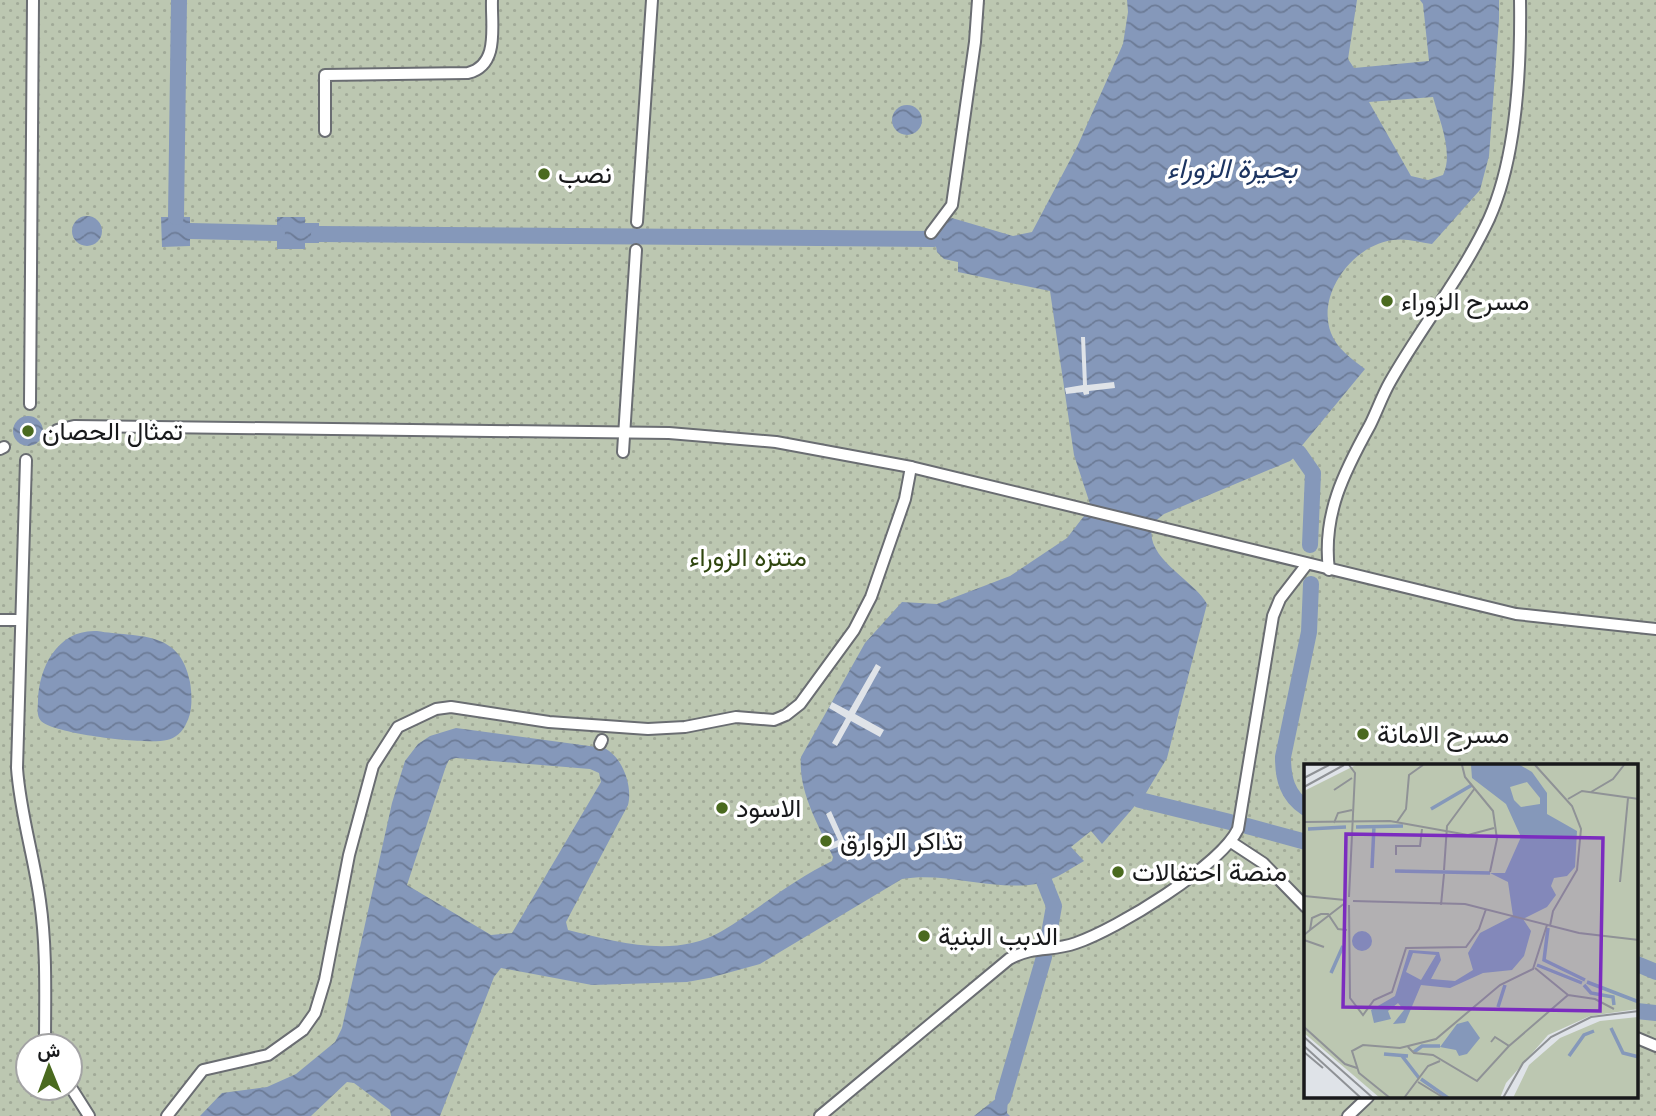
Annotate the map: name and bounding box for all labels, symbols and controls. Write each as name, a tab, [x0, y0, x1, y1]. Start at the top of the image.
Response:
water label: بحيرة الزوراء	[1167, 150, 1298, 186]
place label: نصب	[558, 157, 612, 191]
marker: نصب	[536, 166, 552, 182]
place label: مسرح الزوراء	[1401, 284, 1529, 319]
marker: مسرح الزوراء	[1379, 293, 1395, 309]
place label: تمثال الحصان	[42, 414, 183, 448]
marker: تمثال الحصان	[20, 423, 36, 439]
park label: متنزه الزوراء	[689, 540, 807, 574]
place label: مسرح الامانة	[1377, 717, 1509, 752]
marker: مسرح الامانة	[1355, 726, 1371, 742]
inset map	[1304, 764, 1638, 1098]
place label: الاسود	[736, 791, 801, 825]
marker: الاسود	[714, 800, 730, 816]
place label: تذاكر الزوارق	[840, 824, 963, 858]
marker: تذاكر الزوارق	[818, 833, 834, 849]
place label: منصة احتفالات	[1132, 855, 1287, 889]
marker: منصة احتفالات	[1110, 864, 1126, 880]
place label: الدبب البنية	[938, 919, 1058, 953]
marker: الدبب البنية	[916, 928, 932, 944]
north arrow	[14, 1032, 84, 1102]
text: ش	[37, 1038, 61, 1063]

